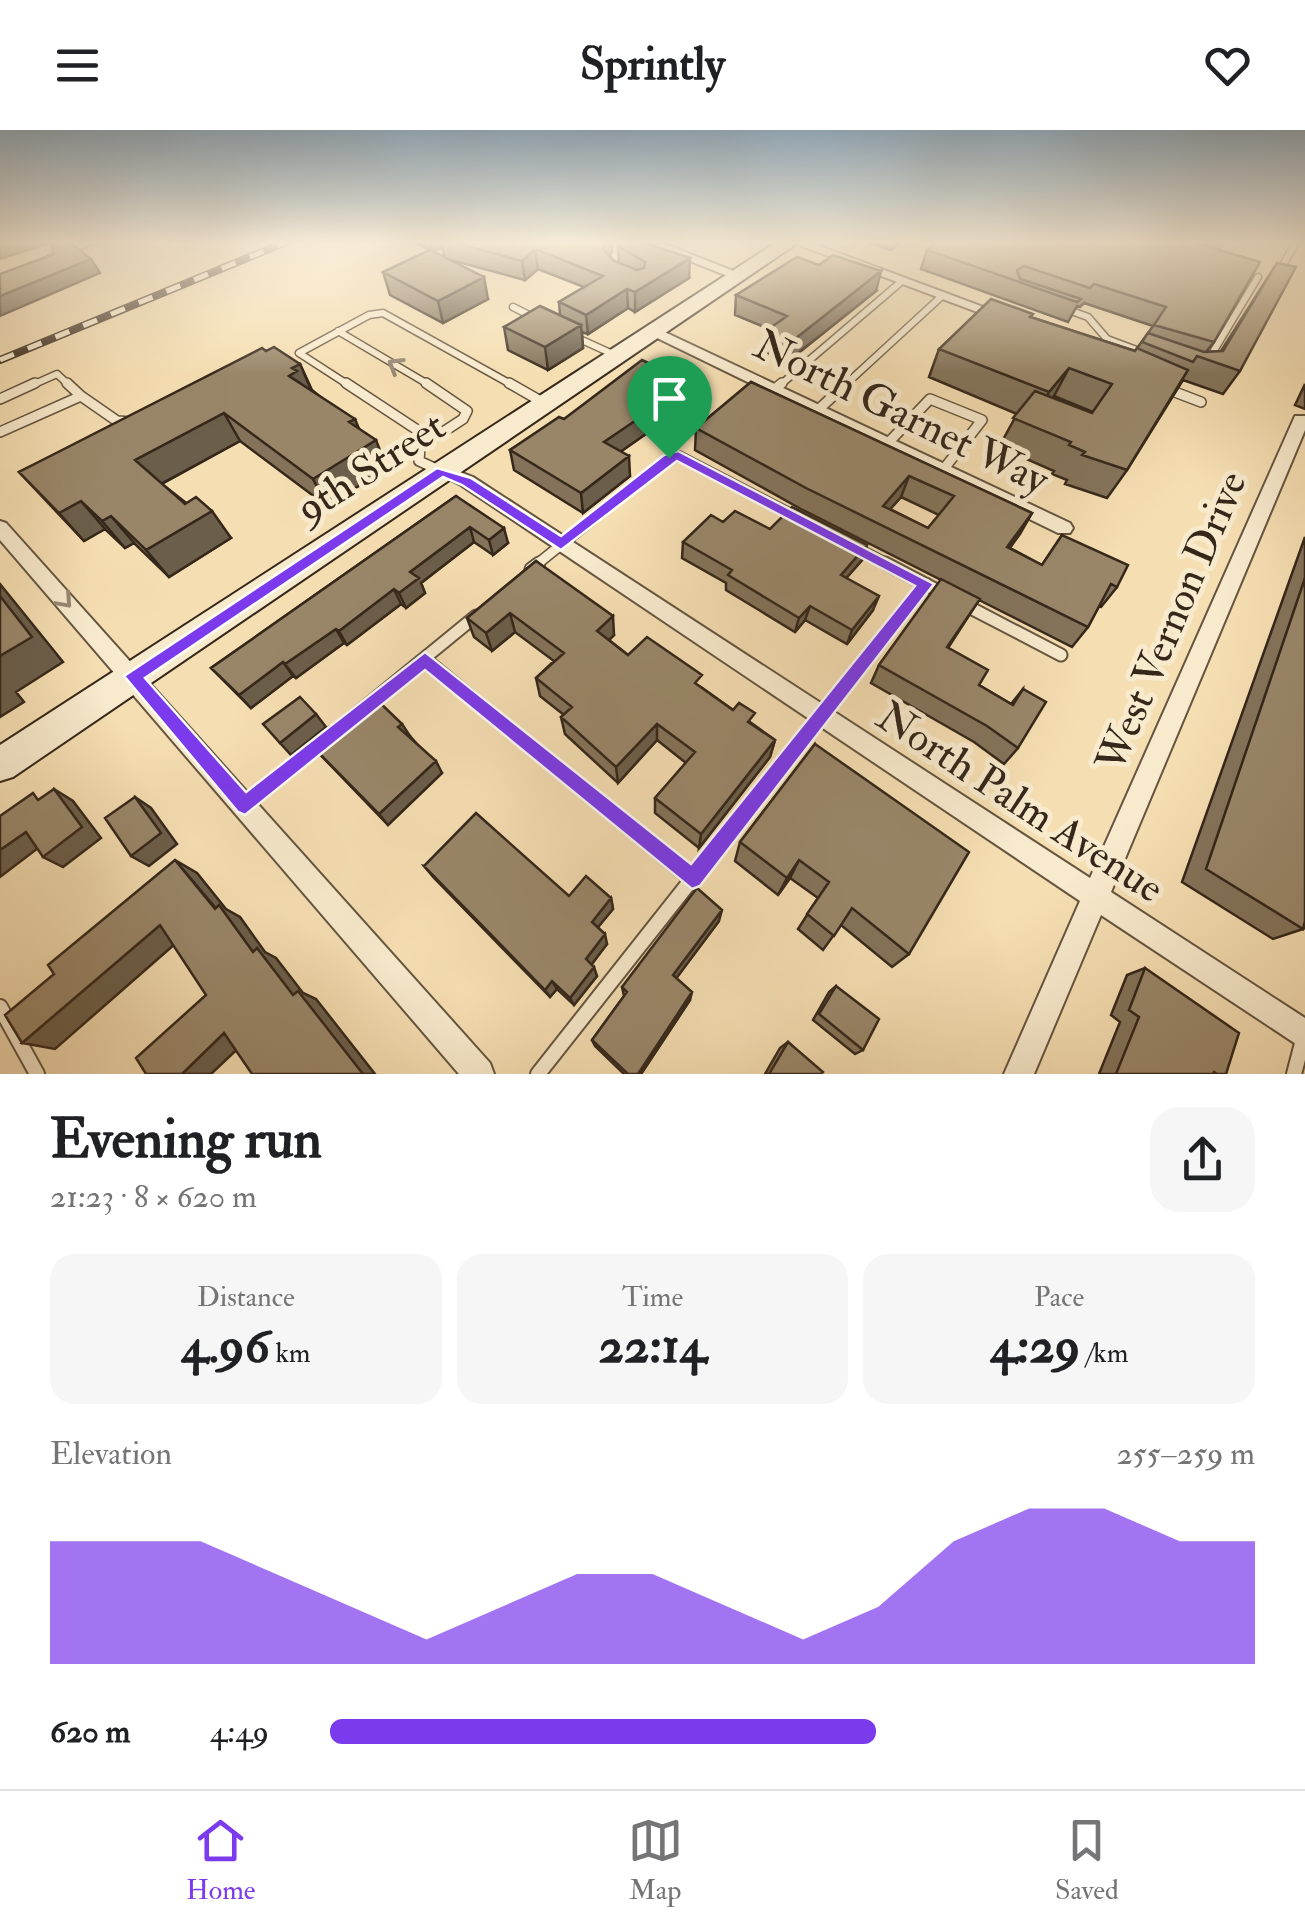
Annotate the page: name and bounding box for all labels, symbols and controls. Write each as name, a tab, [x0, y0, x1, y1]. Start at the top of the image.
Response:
text: Sprintly	[580, 37, 725, 93]
icon: menu	[50, 38, 105, 93]
icon: heart	[1200, 38, 1255, 93]
street label: North Garnet Way	[745, 319, 1057, 507]
pin	[627, 356, 712, 459]
one-way arrow	[388, 358, 406, 377]
icon: arrive	[642, 371, 697, 426]
street label: 9th Street	[284, 400, 455, 537]
street label: West Vernon Drive	[1085, 464, 1259, 781]
one-way arrow	[53, 589, 71, 608]
street label: North Palm Avenue	[867, 691, 1173, 915]
text: Evening run	[50, 1105, 322, 1174]
button: share	[1150, 1107, 1255, 1212]
text: 21:23 · 8 × 620 m	[50, 1177, 257, 1217]
text: Distance	[197, 1280, 295, 1315]
text: Time	[622, 1280, 683, 1315]
text: Pace	[1034, 1280, 1084, 1315]
text: 4.96	[181, 1315, 270, 1378]
text: 22:14	[599, 1315, 706, 1378]
text: 4:29	[990, 1315, 1080, 1378]
text: km	[270, 1336, 311, 1371]
text: /km	[1080, 1336, 1128, 1371]
text: Elevation	[50, 1434, 172, 1474]
text: 255–259 m	[1116, 1434, 1255, 1474]
text: 620 m	[50, 1712, 130, 1752]
text: 4:49	[210, 1712, 269, 1752]
tab: Home	[186, 1813, 255, 1908]
tab: Map	[628, 1813, 683, 1908]
tab: Saved	[1055, 1813, 1119, 1908]

